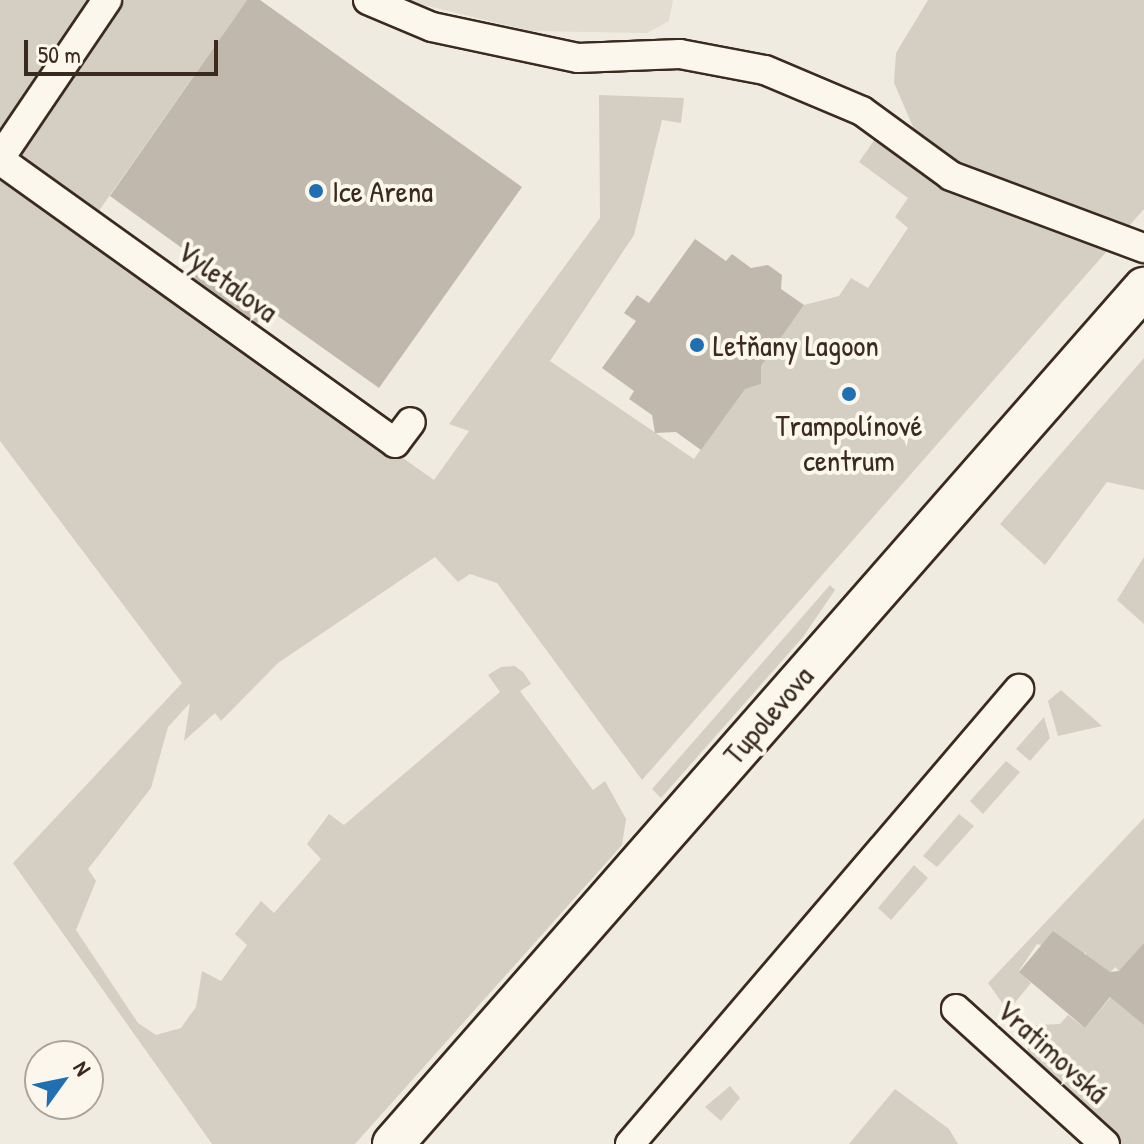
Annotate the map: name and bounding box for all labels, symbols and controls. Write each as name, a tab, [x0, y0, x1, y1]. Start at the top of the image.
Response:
scale bar	[28, 24, 222, 74]
text: 50 m	[38, 38, 81, 70]
place label: Ice Arena	[332, 173, 433, 209]
marker: Ice Arena	[307, 182, 325, 200]
street label: Vyletalova	[171, 233, 285, 329]
place label: Letňany Lagoon	[713, 327, 879, 363]
marker: Letňany Lagoon	[688, 336, 706, 354]
marker: Trampolínové centrum	[840, 385, 858, 403]
place label: Trampolínové centrum	[776, 407, 922, 478]
street label: Tupolevova	[715, 658, 821, 772]
street label: Vratimovská	[990, 992, 1116, 1110]
north arrow	[24, 1040, 104, 1120]
text: N	[67, 1055, 98, 1081]

